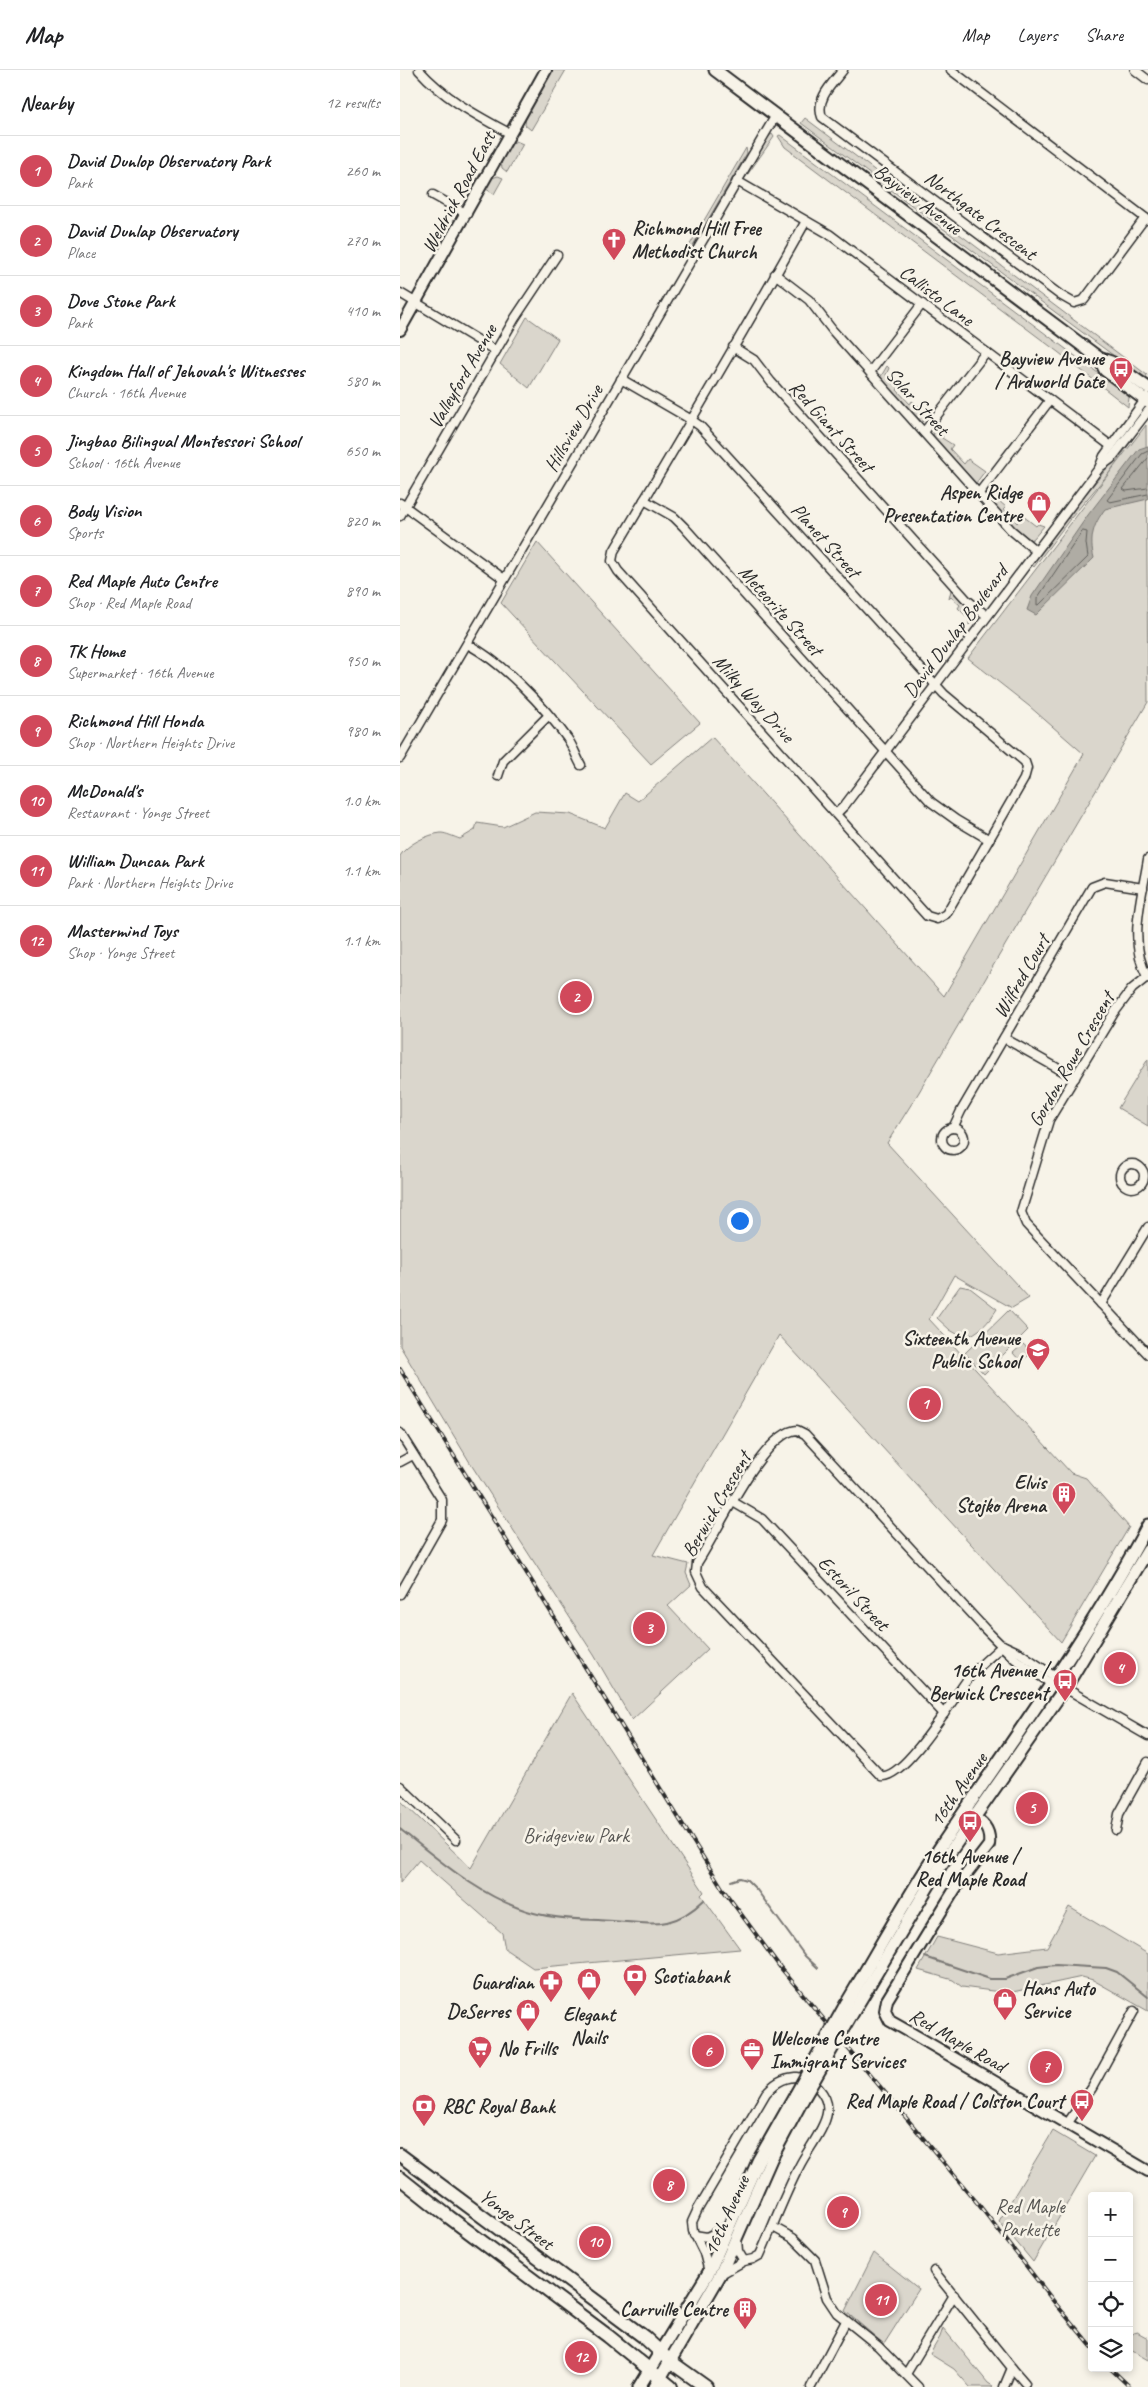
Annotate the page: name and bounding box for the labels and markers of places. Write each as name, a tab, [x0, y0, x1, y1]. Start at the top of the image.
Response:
place label: Richmond Hill Free Methodist Church	[632, 216, 762, 264]
church icon: Richmond Hill Free Methodist Church	[601, 227, 627, 261]
place label: Bayview Avenue / Ardworld Gate	[995, 346, 1105, 394]
bus stop icon: Bayview Avenue / Ardworld Gate	[1108, 356, 1134, 390]
place label: Aspen Ridge Presentation Centre	[883, 480, 1024, 528]
shop icon: Aspen Ridge Presentation Centre	[1026, 490, 1052, 524]
pin: 2	[560, 978, 592, 1016]
place label: Sixteenth Avenue Public School	[902, 1326, 1023, 1374]
school or university icon: Sixteenth Avenue Public School	[1025, 1337, 1051, 1371]
pin: 1	[909, 1385, 941, 1423]
place label: Elvis Stojko Arena	[956, 1470, 1048, 1518]
building icon: Elvis Stojko Arena	[1051, 1481, 1077, 1515]
pin: 3	[633, 1609, 665, 1647]
pin: 4	[1104, 1649, 1136, 1687]
place label: 16th Avenue / Berwick Crescent	[929, 1658, 1052, 1706]
bus stop icon: 16th Avenue / Berwick Crescent	[1052, 1668, 1078, 1702]
pin: 5	[1016, 1789, 1048, 1827]
bus stop icon: 16th Avenue / Red Maple Road	[957, 1809, 983, 1843]
place label: 16th Avenue / Red Maple Road	[916, 1844, 1028, 1892]
bank icon: Scotiabank	[622, 1963, 648, 1997]
place label: Scotiabank	[652, 1964, 731, 1989]
shop icon: Elegant Nails	[576, 1967, 602, 2001]
pharmacy icon: Guardian	[538, 1969, 564, 2003]
place label: Guardian	[471, 1970, 536, 1995]
place label: Hans Auto Service	[1022, 1976, 1097, 2024]
shop icon: Hans Auto Service	[992, 1987, 1018, 2021]
shop icon: DeSerres	[515, 1998, 541, 2032]
place label: DeSerres	[447, 1999, 512, 2024]
place label: Elegant Nails	[563, 2002, 617, 2050]
place label: Welcome Centre Immigrant Services	[770, 2026, 907, 2074]
pin: 6	[692, 2032, 724, 2070]
supermarket icon: No Frills	[467, 2035, 493, 2069]
place label: No Frills	[498, 2036, 559, 2061]
office icon: Welcome Centre Immigrant Services	[739, 2037, 765, 2071]
pin: 7	[1030, 2048, 1062, 2086]
bus stop icon: Red Maple Road / Colston Court	[1069, 2088, 1095, 2122]
place label: Red Maple Road / Colston Court	[846, 2089, 1067, 2114]
bank icon: RBC Royal Bank	[411, 2093, 437, 2127]
place label: RBC Royal Bank	[442, 2094, 557, 2119]
pin: 8	[653, 2166, 685, 2204]
pin: 9	[827, 2193, 859, 2231]
pin: 10	[579, 2223, 611, 2261]
pin: 11	[865, 2281, 897, 2319]
building icon: Carrville Centre	[732, 2296, 758, 2330]
place label: Carrville Centre	[620, 2297, 729, 2322]
pin: 12	[565, 2338, 597, 2376]

